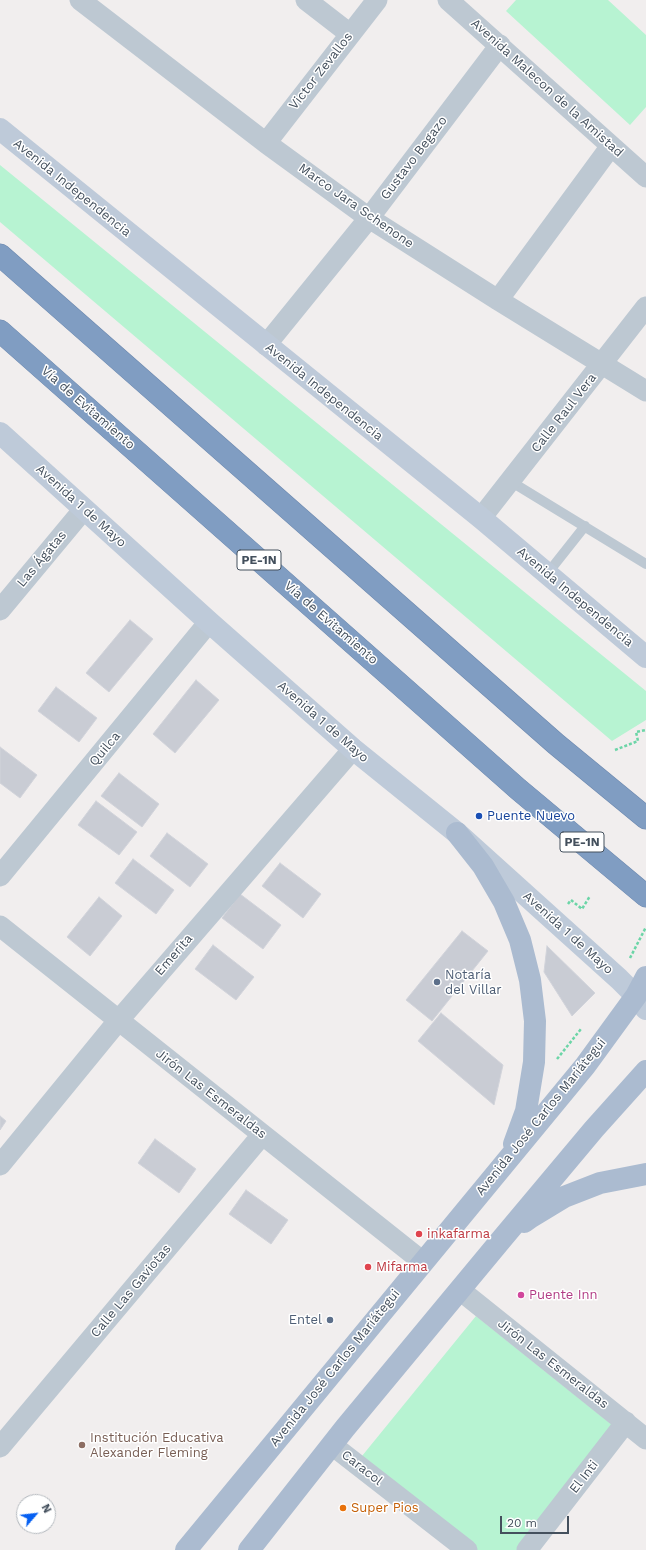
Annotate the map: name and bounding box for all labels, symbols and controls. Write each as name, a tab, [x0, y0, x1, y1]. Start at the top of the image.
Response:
street label: Avenida Malecon de la Amistad	[468, 16, 626, 160]
street label: Victor Zevallos	[286, 29, 356, 113]
street label: Gustavo Begazo	[377, 113, 451, 203]
street label: Avenida Independencia	[10, 136, 134, 240]
street label: Marco Jara Schenone	[295, 160, 417, 252]
street label: Avenida Independencia	[262, 340, 386, 444]
street label: Vía de Evitamiento	[38, 363, 138, 453]
street label: Calle Raul Vera	[528, 370, 600, 456]
street label: Avenida 1 de Mayo	[33, 461, 129, 551]
street label: Las Ágatas	[14, 528, 70, 590]
street label: Avenida Independencia	[514, 544, 636, 650]
road number: PE-1N	[237, 550, 281, 570]
street label: Vía de Evitamiento	[281, 578, 381, 668]
street label: Avenida 1 de Mayo	[274, 678, 372, 766]
street label: Quilca	[86, 729, 124, 769]
place label: Puente Nuevo	[487, 808, 575, 824]
marker: Puente Nuevo	[474, 811, 484, 821]
road number: PE-1N	[560, 832, 604, 852]
street label: Avenida 1 de Mayo	[520, 888, 616, 978]
street label: Emerita	[152, 931, 196, 979]
place label: Notaría del Villar	[445, 967, 502, 998]
marker: Notaría del Villar	[432, 977, 442, 987]
street label: Avenida José Carlos Mariátegui	[473, 1035, 609, 1199]
street label: Jirón Las Esmeraldas	[152, 1046, 270, 1142]
place label: inkafarma	[427, 1226, 490, 1242]
marker: inkafarma	[414, 1229, 424, 1239]
street label: Calle Las Gaviotas	[88, 1241, 174, 1341]
place label: Mifarma	[376, 1259, 428, 1275]
marker: Mifarma	[363, 1262, 373, 1272]
street label: Avenida José Carlos Mariátegui	[267, 1286, 403, 1450]
place label: Puente Inn	[529, 1287, 598, 1303]
marker: Puente Inn	[516, 1290, 526, 1300]
place label: Entel	[289, 1312, 322, 1328]
marker: Entel	[325, 1315, 335, 1325]
street label: Jirón Las Esmeraldas	[494, 1316, 612, 1412]
place label: Institución Educativa Alexander Fleming	[90, 1430, 224, 1461]
marker: Institución Educativa Alexander Fleming	[77, 1440, 87, 1450]
street label: Caracol	[338, 1447, 386, 1489]
street label: El Inti	[566, 1457, 602, 1497]
north arrow	[16, 1494, 56, 1534]
place label: Super Pios	[351, 1500, 419, 1516]
text: N	[39, 1502, 54, 1515]
marker: Super Pios	[338, 1503, 348, 1513]
scale bar	[502, 1508, 571, 1534]
text: 20 m	[507, 1516, 537, 1530]

